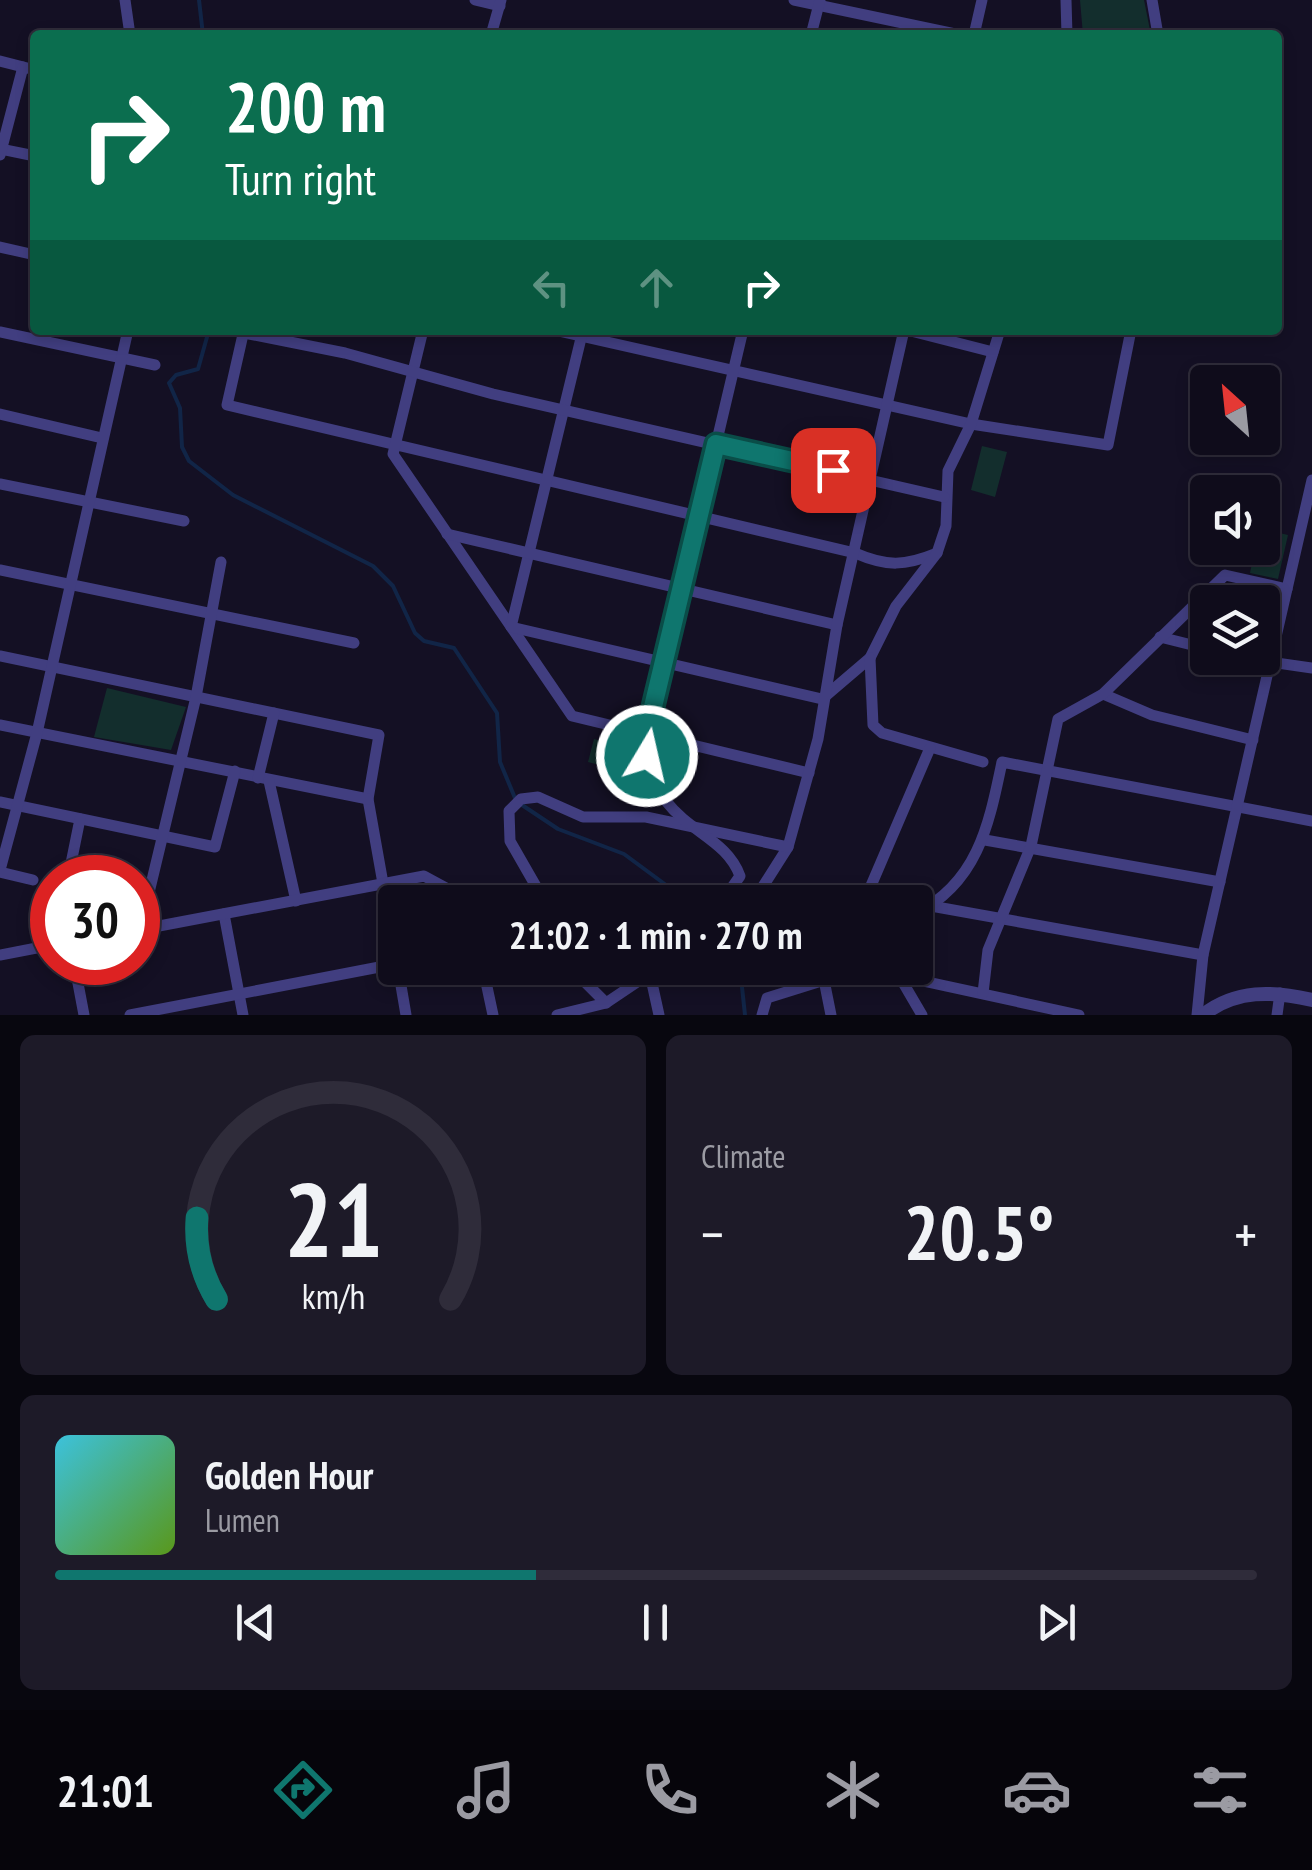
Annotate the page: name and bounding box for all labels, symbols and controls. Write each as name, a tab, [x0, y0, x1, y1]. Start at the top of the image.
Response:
text: 200 m	[225, 61, 386, 151]
icon: right	[60, 70, 190, 200]
text: Turn right	[225, 149, 376, 207]
icon: left	[524, 260, 579, 315]
icon: ahead	[629, 260, 684, 315]
icon: right	[734, 260, 789, 315]
north arrow	[1190, 365, 1280, 455]
map controls	[1190, 365, 1280, 675]
pin	[791, 428, 876, 513]
icon: arrive	[806, 443, 861, 498]
button: sound	[1190, 475, 1280, 565]
button: layers	[1190, 585, 1280, 675]
position arrow	[595, 704, 699, 808]
speed limit sign: 30	[30, 855, 160, 985]
text: 21:02 · 1 min · 270 m	[509, 910, 802, 959]
text: Climate	[701, 1135, 785, 1177]
text: 21	[283, 1151, 383, 1286]
text: 20.5°	[904, 1184, 1054, 1281]
text: −	[701, 1198, 724, 1269]
text: +	[1234, 1198, 1257, 1269]
text: km/h	[301, 1273, 365, 1319]
text: Golden Hour	[205, 1450, 374, 1499]
text: Lumen	[205, 1499, 280, 1541]
icon: previous	[228, 1595, 283, 1650]
icon: pause	[628, 1595, 683, 1650]
icon: next	[1029, 1595, 1084, 1650]
icon: directions	[268, 1755, 338, 1825]
icon: music	[451, 1755, 521, 1825]
icon: phone	[635, 1755, 705, 1825]
icon: climate	[818, 1755, 888, 1825]
icon: car	[1002, 1755, 1072, 1825]
icon: filters	[1185, 1755, 1255, 1825]
text: 21:01	[57, 1761, 154, 1819]

